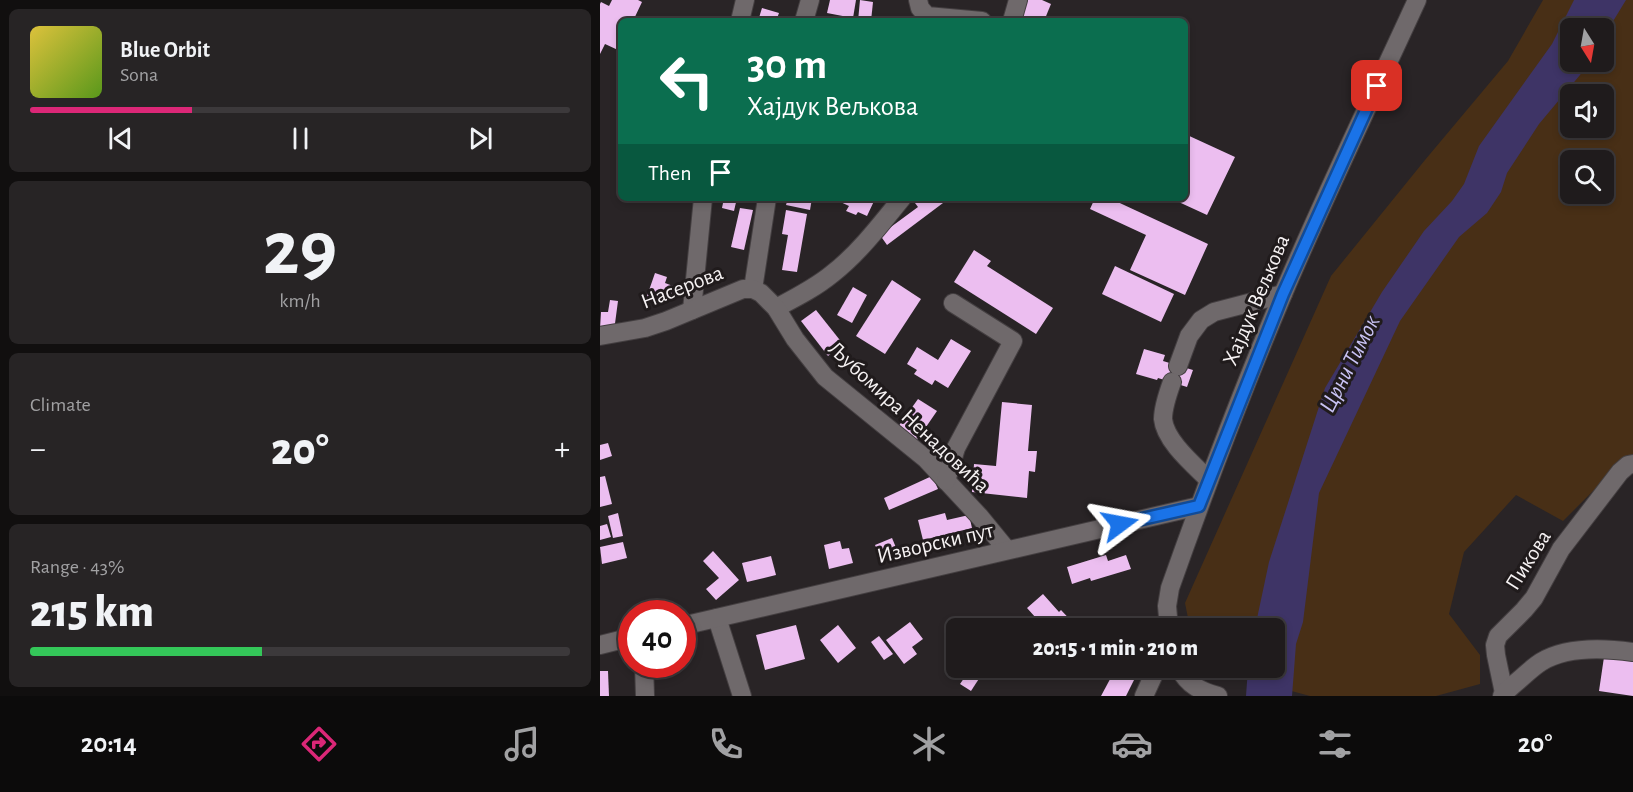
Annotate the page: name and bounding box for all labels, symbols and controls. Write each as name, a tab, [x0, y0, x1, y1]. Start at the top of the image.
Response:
north arrow	[1560, 18, 1614, 72]
map controls	[1560, 18, 1614, 204]
text: Blue Orbit	[120, 39, 210, 61]
icon: left	[648, 42, 726, 120]
text: 30 m	[747, 44, 827, 86]
pin	[1351, 60, 1402, 111]
text: Sona	[120, 65, 158, 85]
icon: arrive	[1360, 69, 1393, 102]
button: sound	[1560, 84, 1614, 138]
text: Хајдук Вељкова	[747, 93, 918, 120]
icon: previous	[104, 122, 137, 155]
icon: pause	[284, 122, 317, 155]
icon: next	[464, 122, 497, 155]
button: search	[1560, 150, 1614, 204]
icon: arrive	[704, 156, 737, 189]
text: Then	[648, 162, 692, 184]
text: 29	[263, 211, 337, 289]
street label: Хајдук Вељкова	[1219, 231, 1293, 369]
street label: Насерова	[638, 261, 726, 313]
text: km/h	[279, 291, 321, 311]
water label: Црни Тимок	[1315, 311, 1385, 417]
street label: Љубомира Ненадовића	[824, 337, 994, 497]
text: Climate	[30, 395, 91, 415]
text: 20°	[271, 428, 329, 473]
text: −	[30, 433, 46, 466]
text: +	[554, 433, 570, 466]
position arrow	[1088, 492, 1152, 556]
street label: Изворски пут	[875, 519, 996, 567]
street label: Пикова	[1501, 526, 1555, 594]
text: Range · 43%	[30, 557, 125, 577]
text: 215 km	[30, 590, 154, 635]
speed limit sign: 40	[618, 600, 696, 678]
text: 20:15 · 1 min · 210 m	[1033, 637, 1198, 659]
icon: directions	[298, 723, 340, 765]
icon: music	[501, 723, 543, 765]
icon: phone	[705, 723, 747, 765]
icon: climate	[908, 723, 950, 765]
icon: car	[1111, 723, 1153, 765]
icon: filters	[1314, 723, 1356, 765]
text: 20:14	[81, 730, 137, 757]
text: 20°	[1518, 730, 1552, 757]

